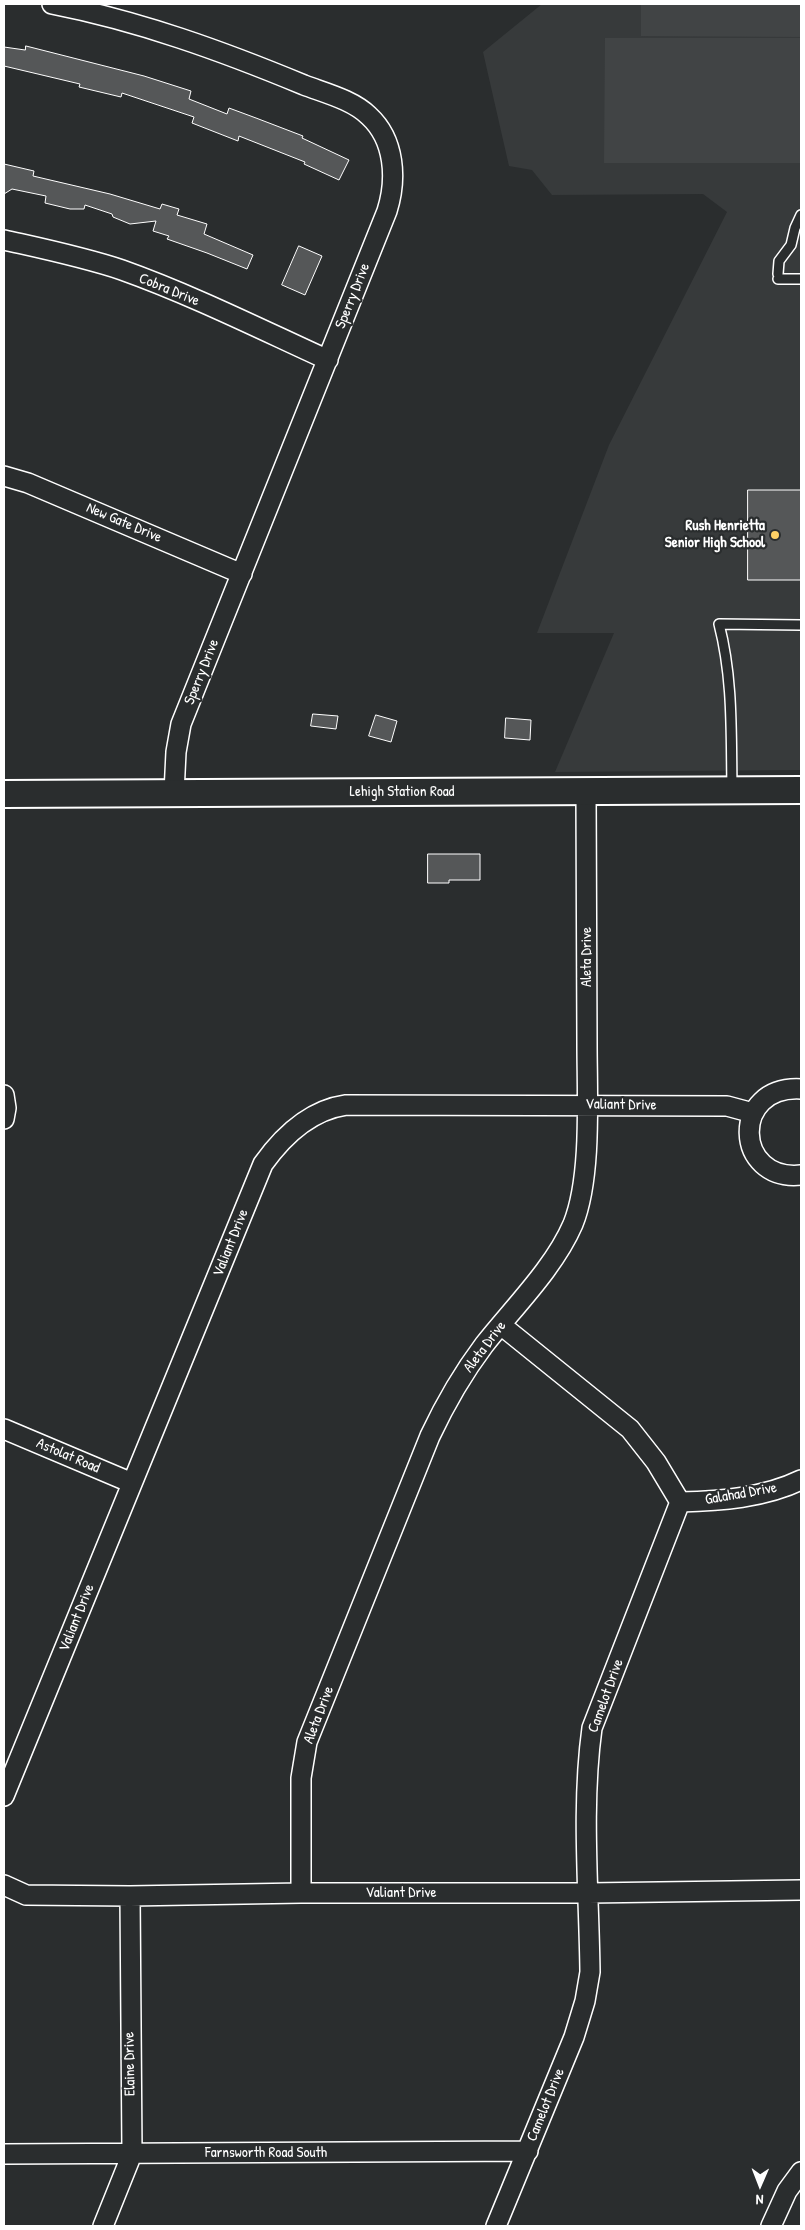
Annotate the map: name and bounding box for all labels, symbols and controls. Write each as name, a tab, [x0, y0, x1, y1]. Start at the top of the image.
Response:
street label: Sperry Drive	[332, 261, 374, 331]
street label: Cobra Drive	[136, 270, 202, 310]
street label: New Gate Drive	[84, 499, 164, 547]
place label: Rush Henrietta Senior High School	[665, 517, 765, 552]
marker: Rush Henrietta Senior High School	[769, 529, 781, 541]
street label: Sperry Drive	[181, 637, 223, 707]
street label: Lehigh Station Road	[350, 783, 454, 801]
street label: Aleta Drive	[578, 927, 596, 987]
street label: Valiant Drive	[585, 1095, 657, 1115]
street label: Valiant Drive	[209, 1207, 253, 1279]
street label: Aleta Drive	[460, 1318, 510, 1376]
street label: Astolat Road	[33, 1435, 103, 1477]
street label: Galahad Drive	[704, 1479, 778, 1509]
street label: Valiant Drive	[55, 1582, 99, 1654]
street label: Camelot Drive	[584, 1657, 628, 1735]
street label: Aleta Drive	[300, 1684, 338, 1746]
street label: Valiant Drive	[365, 1884, 437, 1902]
street label: Elaine Drive	[120, 2032, 140, 2096]
street label: Camelot Drive	[523, 2066, 569, 2144]
street label: Farnsworth Road South	[205, 2144, 327, 2162]
north arrow	[735, 2160, 785, 2210]
text: N	[756, 2191, 764, 2210]

